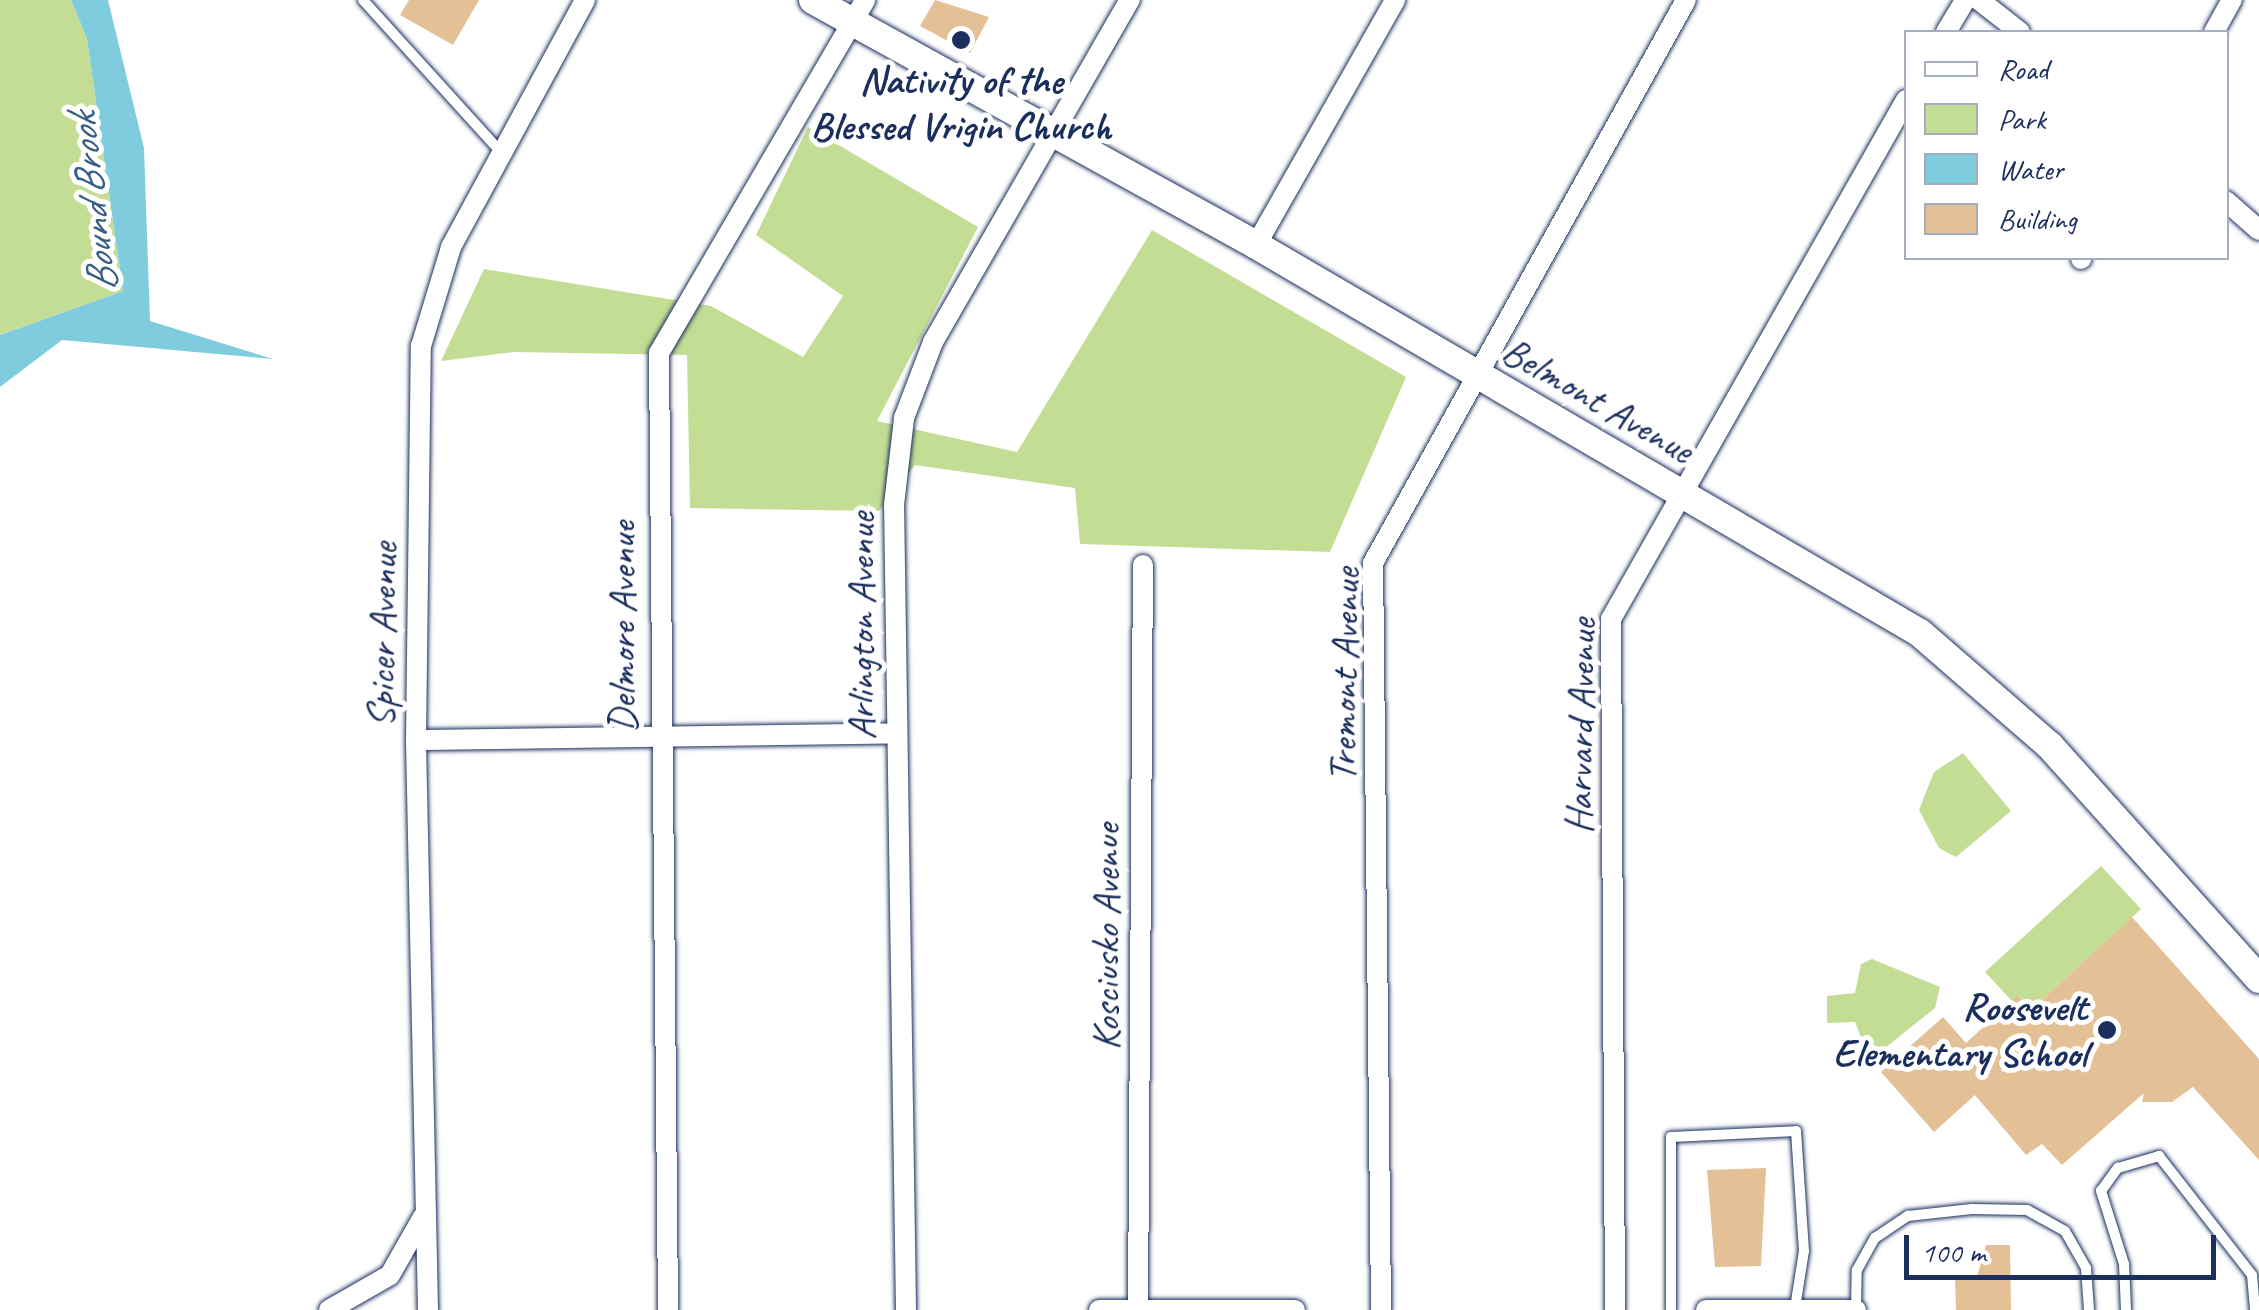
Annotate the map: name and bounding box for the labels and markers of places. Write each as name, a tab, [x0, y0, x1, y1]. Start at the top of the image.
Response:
marker: Nativity of the Blessed Vrigin Church	[950, 29, 972, 51]
place label: Nativity of the Blessed Vrigin Church	[810, 56, 1112, 150]
place label: Roosevelt Elementary School	[1833, 983, 2087, 1077]
marker: Roosevelt Elementary School	[2096, 1019, 2118, 1041]

